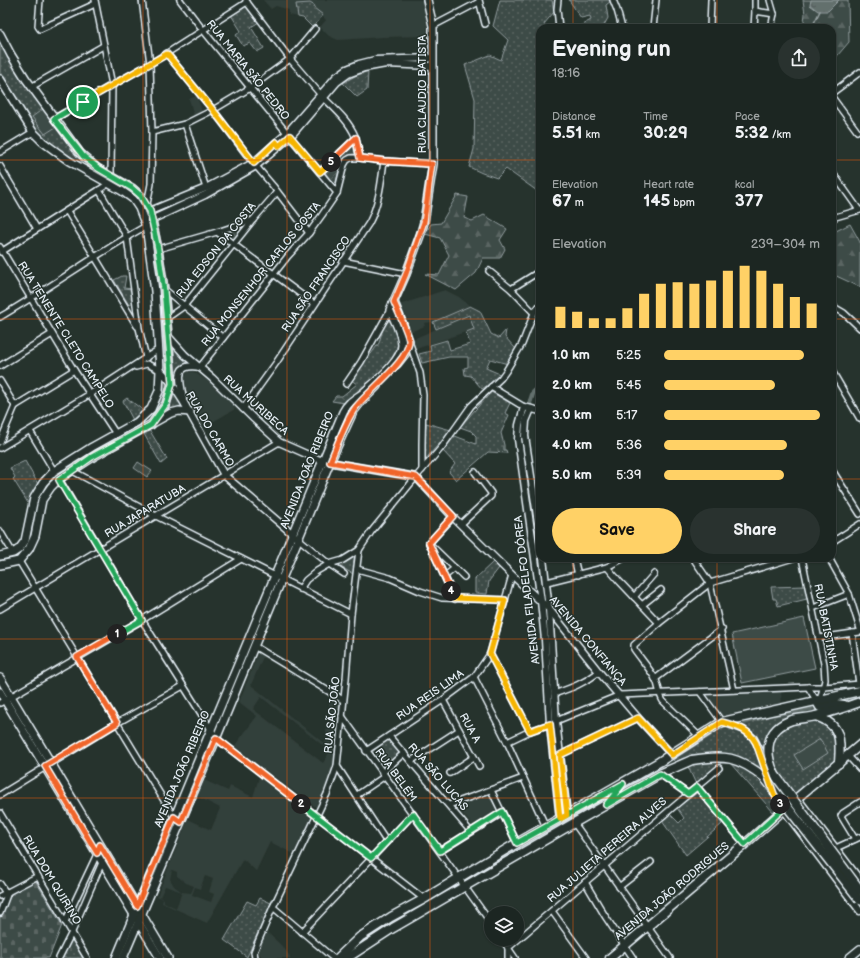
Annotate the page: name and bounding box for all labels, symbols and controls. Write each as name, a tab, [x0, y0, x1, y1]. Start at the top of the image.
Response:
street label: RUA MARIA SÃO PEDRO	[204, 17, 292, 123]
street label: RUA CLAUDIO BATISTA	[416, 34, 429, 153]
text: Evening run	[552, 36, 671, 63]
button: share	[778, 37, 820, 79]
text: 18:16	[552, 65, 580, 81]
pin	[66, 85, 100, 119]
icon: arrive	[72, 91, 94, 113]
text: Distance	[552, 110, 596, 123]
text: Time	[643, 110, 668, 123]
text: Pace	[735, 110, 760, 123]
text: 5.51	[552, 123, 583, 143]
text: 30:29	[643, 123, 688, 143]
text: 5:32	[735, 123, 769, 143]
text: km	[583, 128, 600, 141]
text: /km	[769, 128, 791, 141]
pin: 5	[321, 152, 341, 172]
text: 5	[328, 155, 334, 168]
text: Elevation	[552, 178, 598, 191]
text: Heart rate	[643, 178, 694, 191]
text: kcal	[735, 178, 754, 191]
text: 67	[552, 191, 572, 211]
text: 145	[643, 191, 670, 211]
text: 377	[735, 191, 763, 211]
text: m	[572, 196, 584, 209]
text: bpm	[670, 196, 695, 209]
street label: RUA EDSON DA COSTA	[174, 199, 259, 300]
street label: RUA MONSENHOR CARLOS COSTA	[199, 199, 323, 349]
street label: RUA SÃO FRANCISCO	[279, 234, 353, 334]
text: Elevation	[552, 236, 606, 252]
text: 239–304 m	[751, 236, 820, 252]
street label: RUA TENENTE CLETO CAMPELO	[15, 259, 117, 411]
text: 1.0 km	[552, 347, 590, 363]
text: 5:25	[616, 347, 641, 363]
street label: RUA MURIBECA	[221, 372, 291, 438]
text: 2.0 km	[552, 377, 592, 393]
text: 5:45	[616, 377, 641, 393]
street label: RUA DO CARMO	[183, 389, 237, 469]
text: 3.0 km	[552, 407, 592, 423]
text: 5:17	[616, 407, 638, 423]
street label: AVENIDA JOÃO RIBEIRO	[277, 409, 337, 531]
text: 4.0 km	[552, 437, 592, 453]
text: 5:36	[616, 437, 642, 453]
text: 5.0 km	[552, 467, 592, 483]
text: 5:39	[616, 467, 642, 483]
street label: RUA JAPARATUBA	[102, 482, 188, 540]
button: Save	[552, 508, 682, 554]
button: Share	[690, 508, 820, 554]
street label: AVENIDA FILADELFO DÓREA	[510, 515, 543, 665]
pin: 4	[441, 581, 461, 601]
street label: RUA BATISTINHA	[811, 583, 841, 672]
text: 4	[448, 584, 454, 597]
street label: AVENIDA CONFIANÇA	[547, 594, 629, 689]
pin: 1	[107, 624, 127, 644]
text: 1	[115, 627, 119, 640]
street label: RUA REIS LIMA	[394, 667, 466, 723]
street label: RUA SÃO JOÃO	[321, 676, 343, 754]
street label: AVENIDA JOÃO RIBEIRO	[152, 709, 212, 829]
street label: RUA A	[457, 711, 484, 745]
street label: RUA SÃO LUCAS	[405, 741, 471, 814]
street label: RUA BELÉM	[372, 745, 421, 804]
pin: 2	[291, 794, 311, 814]
street label: RUA JULIETA PEREIRA ALVES	[545, 794, 670, 905]
pin: 3	[770, 794, 790, 814]
text: 2	[298, 797, 304, 810]
text: 3	[777, 797, 783, 810]
street label: RUA DOM QUIRINO	[20, 833, 84, 927]
street label: AVENIDA JOÃO RODRIGUES	[612, 839, 732, 943]
map controls	[484, 906, 524, 946]
button: layers	[484, 906, 524, 946]

